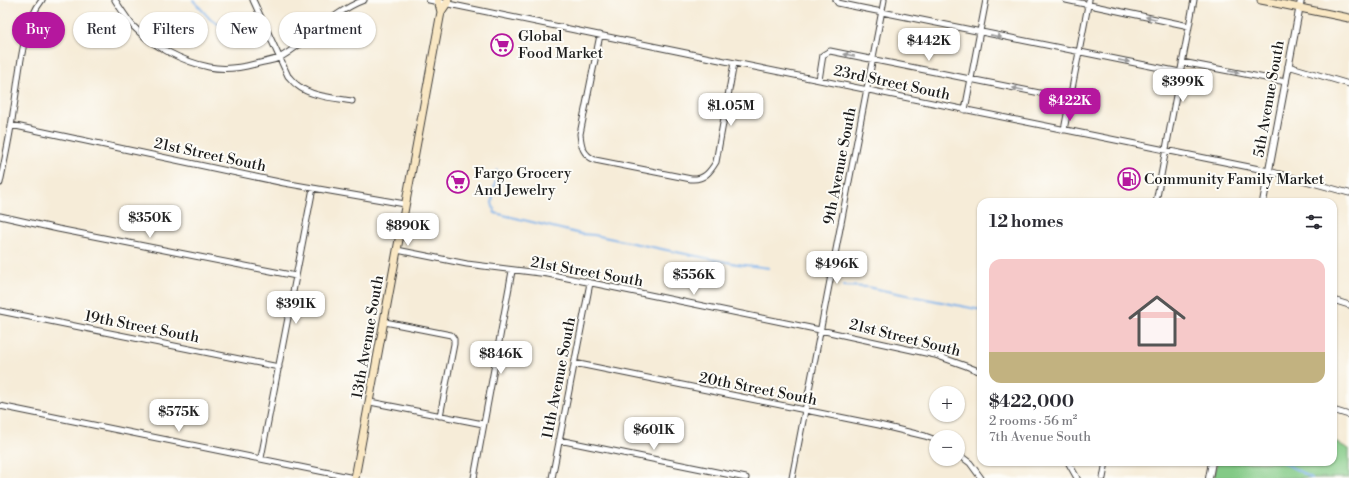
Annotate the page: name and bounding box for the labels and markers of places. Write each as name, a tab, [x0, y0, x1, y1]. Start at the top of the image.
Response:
place label: Global Food Market	[518, 27, 604, 63]
pin: $442K	[901, 28, 957, 62]
supermarket icon: Global Food Market	[489, 32, 515, 58]
pin: $399K	[1155, 69, 1211, 103]
pin: $422K	[1042, 88, 1098, 122]
pin: $1.05M	[698, 93, 764, 127]
place label: Fargo Grocery And Jewelry	[473, 164, 572, 200]
fuel station icon: Community Family Market	[1116, 166, 1142, 192]
supermarket icon: Fargo Grocery And Jewelry	[445, 169, 471, 195]
place label: Community Family Market	[1144, 170, 1325, 189]
pin: $350K	[122, 205, 178, 239]
pin: $890K	[380, 213, 436, 247]
pin: $496K	[809, 251, 865, 285]
pin: $556K	[666, 262, 722, 296]
pin: $391K	[268, 291, 324, 325]
pin: $846K	[473, 341, 529, 375]
pin: $575K	[151, 399, 207, 433]
pin: $601K	[626, 417, 682, 451]

